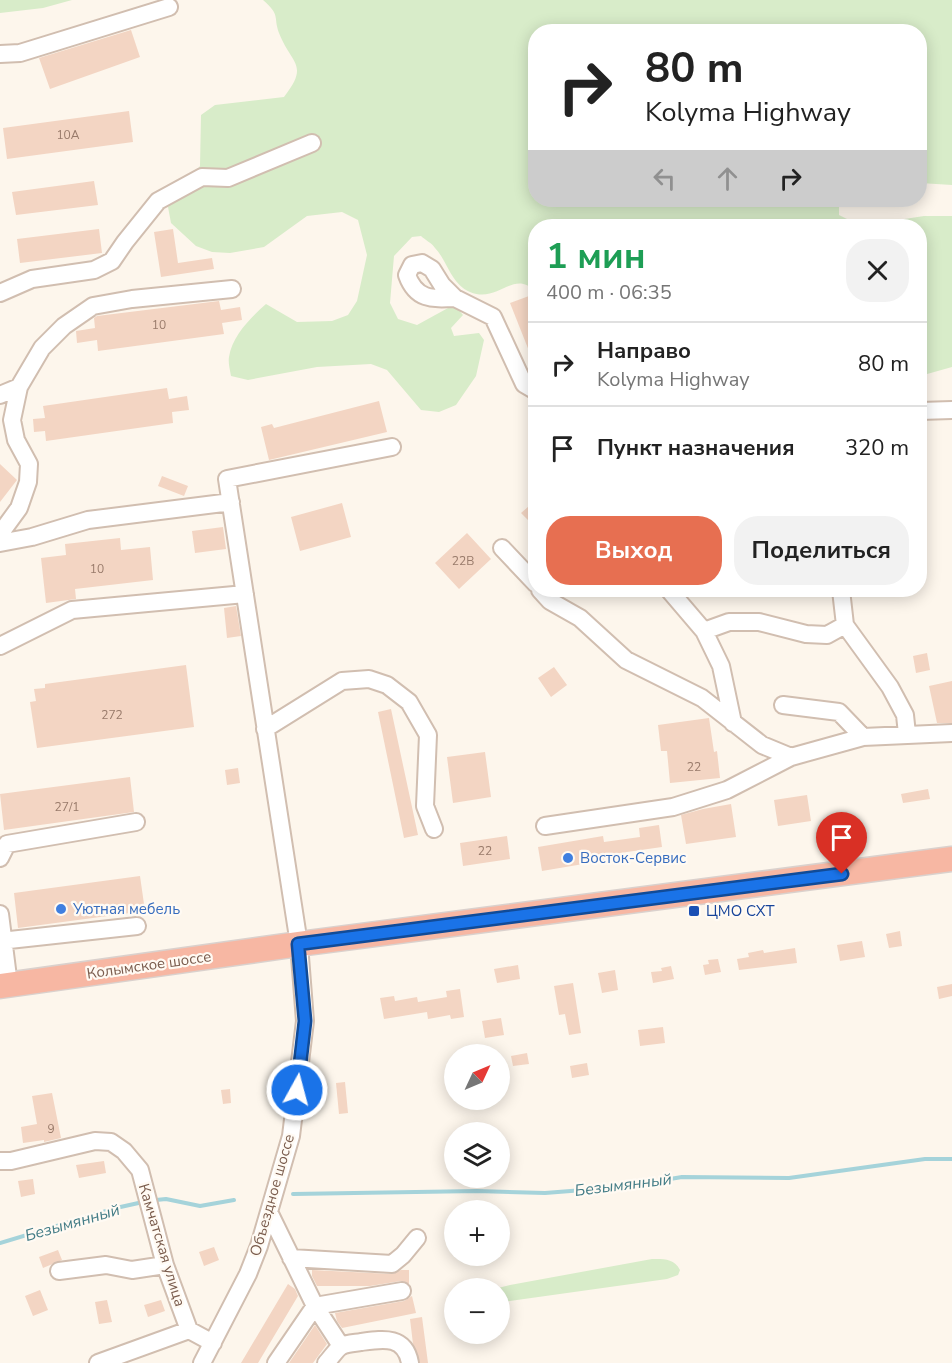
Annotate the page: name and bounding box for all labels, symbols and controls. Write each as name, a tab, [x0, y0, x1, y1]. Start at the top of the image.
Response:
text: 80 m	[645, 40, 744, 97]
icon: right	[546, 48, 624, 126]
text: Kolyma Highway	[645, 94, 851, 131]
house number: 10А	[56, 127, 80, 143]
icon: left	[648, 162, 681, 195]
icon: ahead	[711, 162, 744, 195]
icon: right	[774, 162, 807, 195]
text: 1 мин	[546, 232, 646, 281]
button: close	[846, 239, 909, 302]
text: 400 m · 06:35	[546, 279, 672, 306]
house number: 10	[152, 317, 166, 333]
text: Направо	[597, 336, 691, 366]
icon: right	[546, 348, 579, 381]
text: 80 m	[858, 349, 909, 379]
text: Kolyma Highway	[597, 366, 749, 393]
icon: arrive	[546, 432, 579, 465]
text: Пункт назначения	[597, 433, 795, 463]
text: 320 m	[845, 433, 909, 463]
button: Выход	[546, 516, 722, 585]
button: Поделиться	[734, 516, 909, 585]
house number: 22В	[452, 553, 474, 569]
house number: 10	[90, 561, 104, 577]
house number: 272	[101, 707, 123, 723]
house number: 22	[687, 759, 701, 775]
house number: 27/1	[55, 799, 80, 815]
pin	[816, 812, 867, 874]
icon: arrive	[825, 821, 858, 854]
house number: 22	[478, 843, 492, 859]
place label: Восток-Сервис	[580, 848, 686, 868]
marker: Восток-Сервис	[561, 851, 575, 865]
place label: Уютная мебель	[72, 899, 180, 919]
place label: ЦМО СХТ	[706, 901, 775, 921]
marker: Уютная мебель	[54, 902, 68, 916]
marker: ЦМО СХТ	[687, 904, 701, 918]
street label: Колымское шоссе	[85, 946, 213, 984]
north arrow	[444, 1044, 510, 1110]
map controls	[444, 1044, 510, 1344]
position arrow	[265, 1058, 329, 1122]
house number: 9	[47, 1121, 55, 1137]
button: layers	[444, 1122, 510, 1188]
street label: Объездное шоссе	[245, 1132, 299, 1258]
water label: Безымянный	[573, 1168, 673, 1202]
street label: Камчатская улица	[134, 1181, 190, 1309]
water label: Безымянный	[22, 1199, 122, 1247]
button: +	[444, 1200, 510, 1266]
button: −	[444, 1278, 510, 1344]

